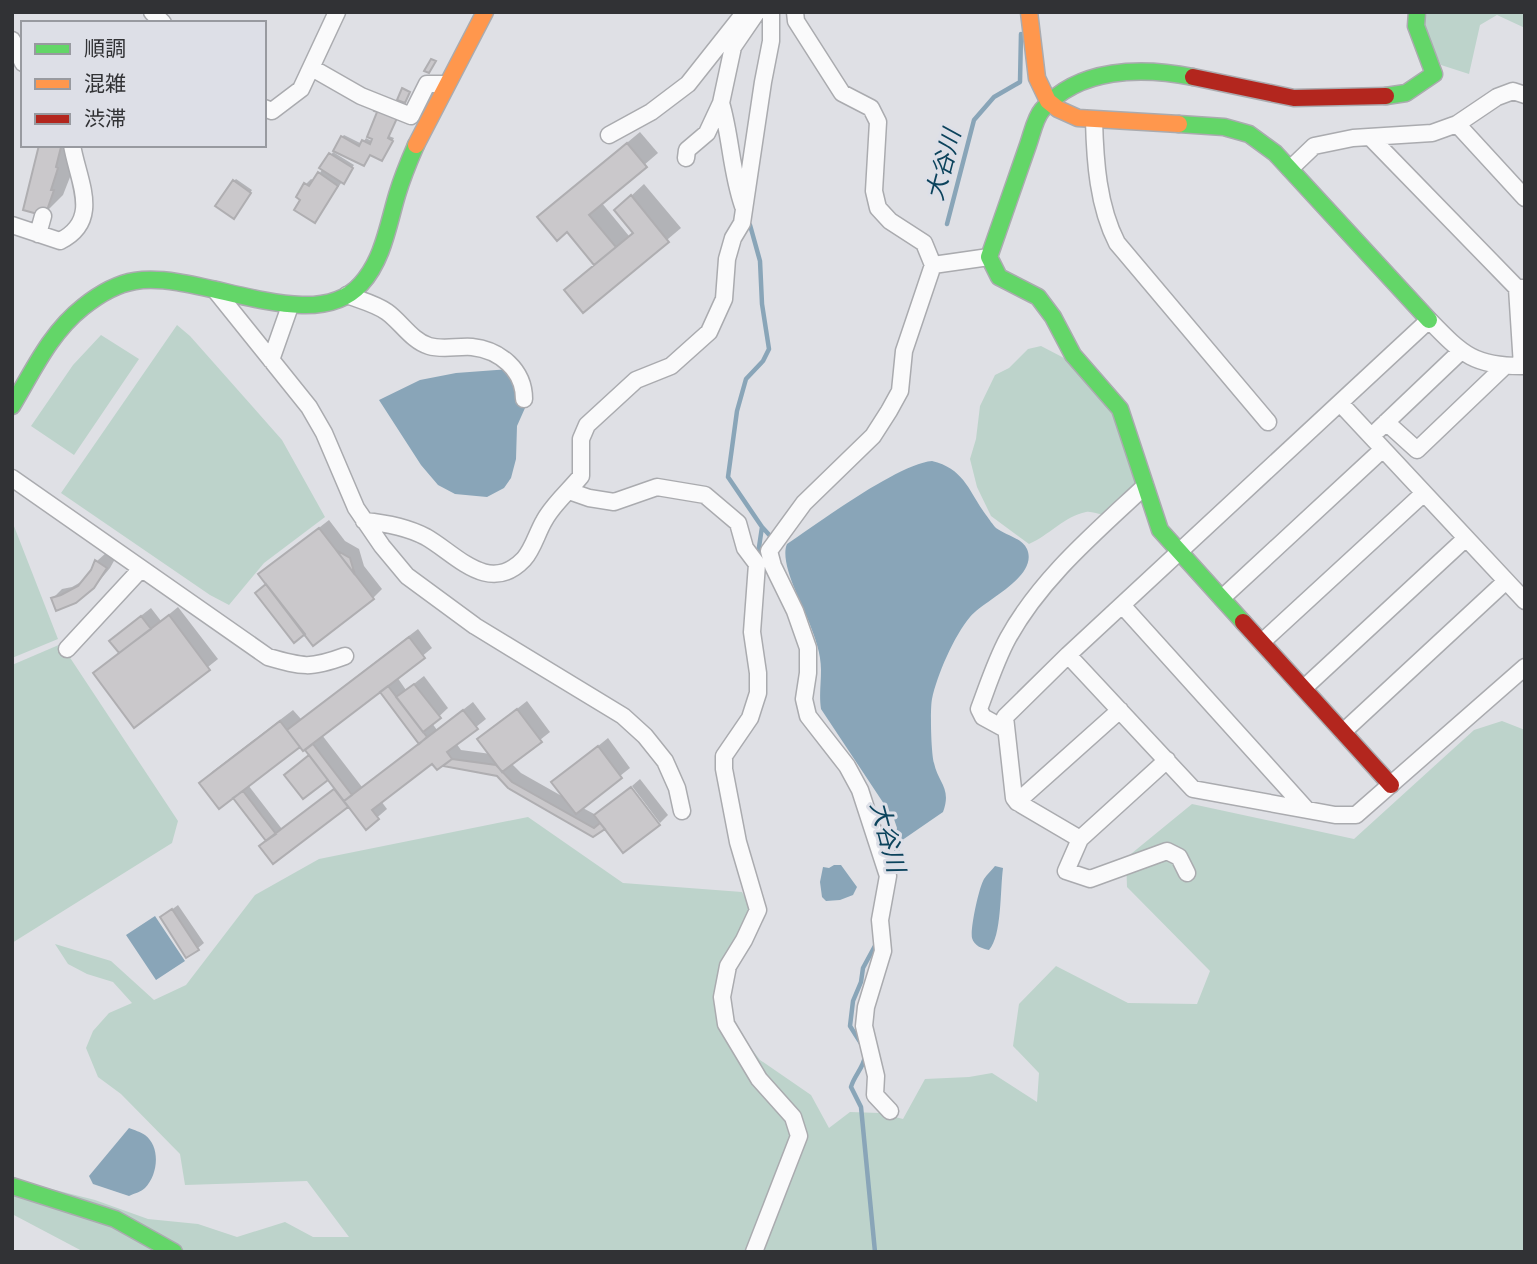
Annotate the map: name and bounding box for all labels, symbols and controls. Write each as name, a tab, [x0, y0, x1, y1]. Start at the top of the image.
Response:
legend	[21, 21, 266, 147]
text: 順調	[84, 37, 126, 62]
text: 混雑	[84, 72, 126, 97]
text: 渋滞	[84, 107, 126, 132]
water label: 大谷川	[921, 124, 968, 204]
water label: 大谷川	[864, 798, 911, 878]

